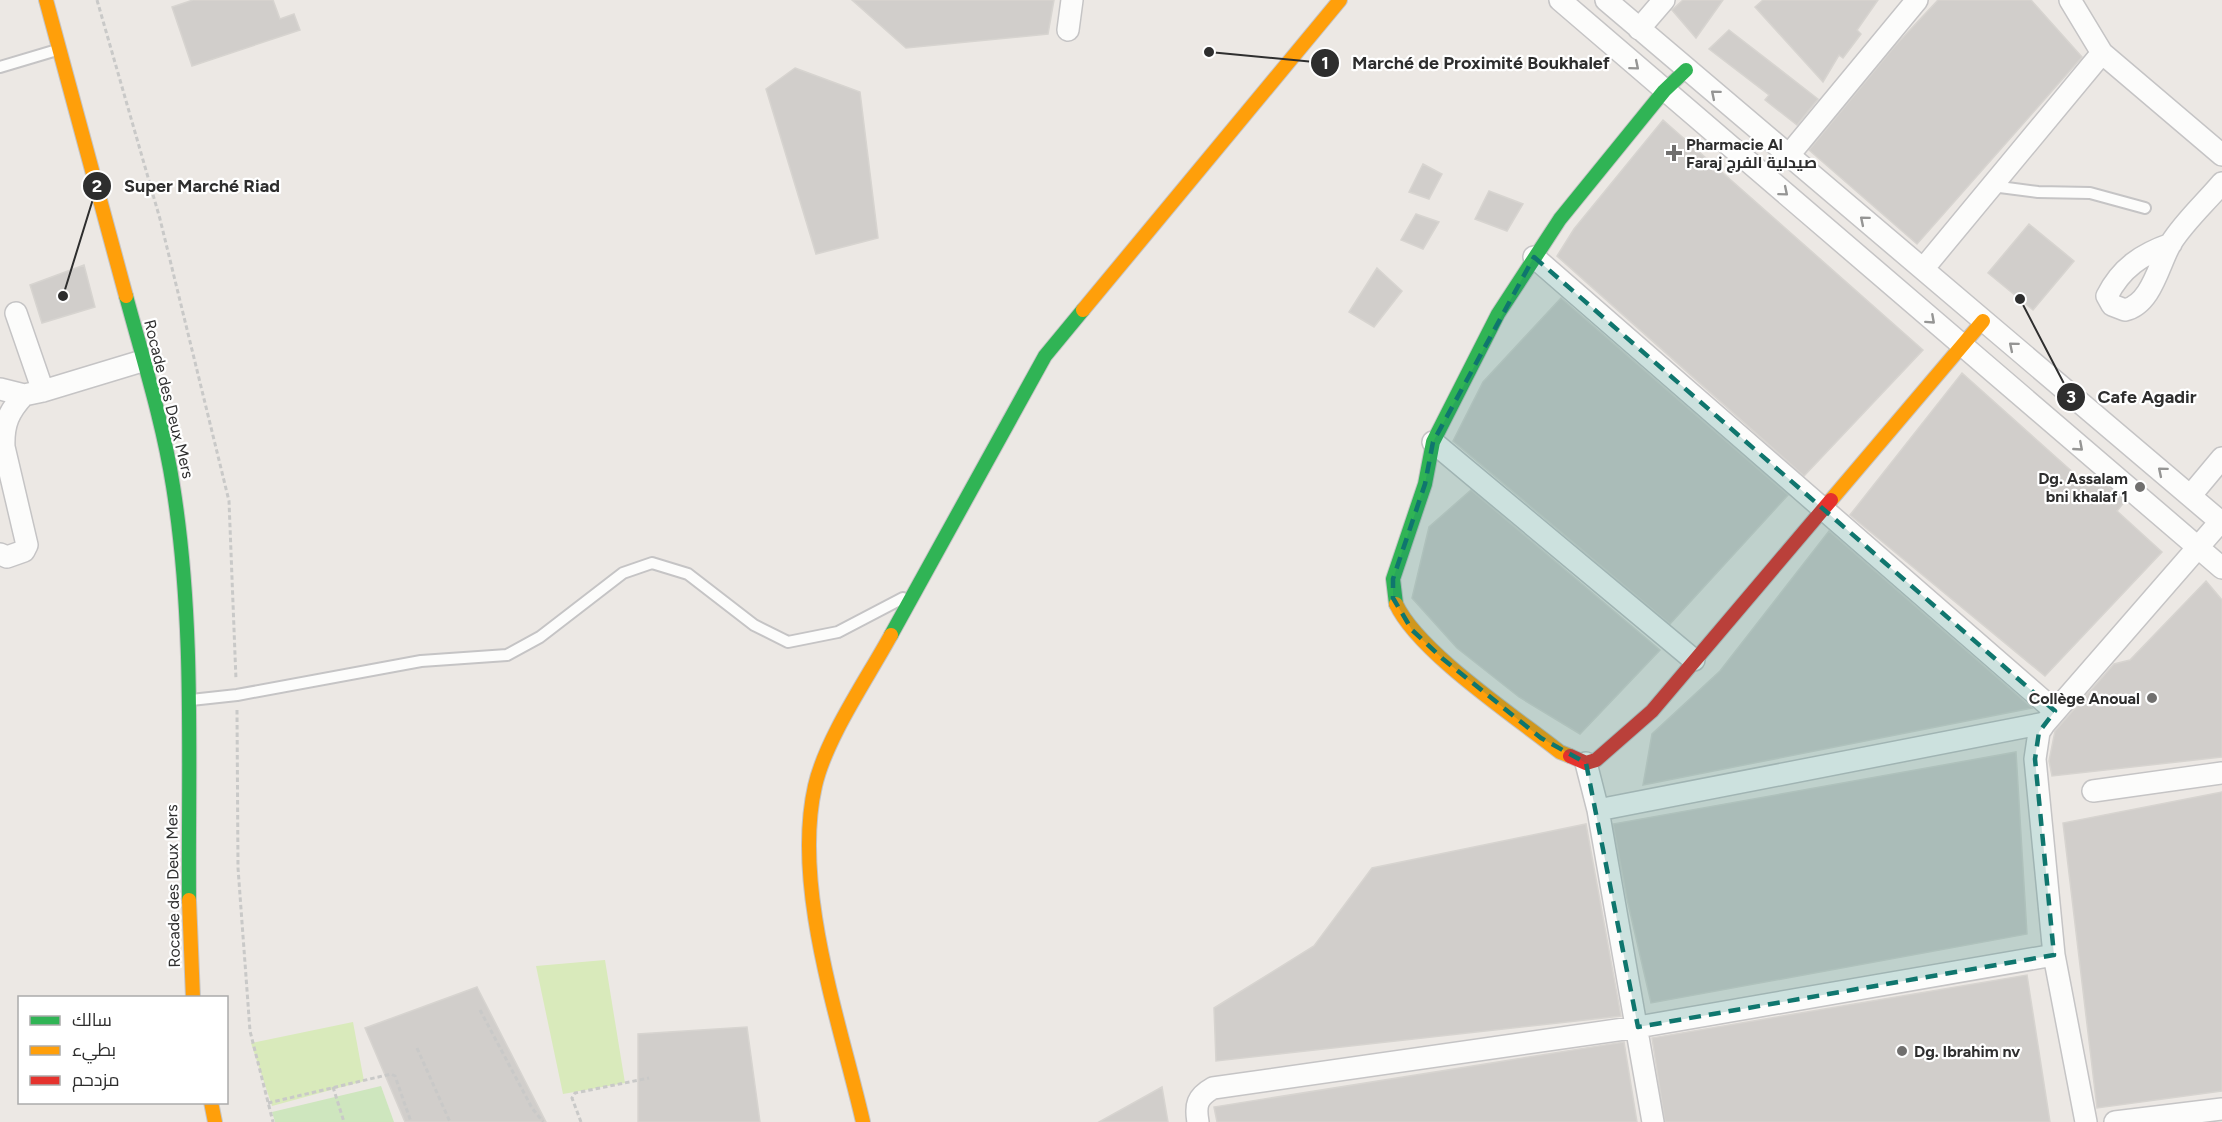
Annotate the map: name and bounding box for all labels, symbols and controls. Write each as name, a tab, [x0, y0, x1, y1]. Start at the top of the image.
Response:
callout: Marché de Proximité Boukhalef	[1310, 45, 1622, 81]
text: 1	[1321, 52, 1329, 74]
text: Marché de Proximité Boukhalef	[1352, 52, 1611, 74]
one-way arrow	[1628, 59, 1639, 70]
one-way arrow	[1711, 90, 1722, 101]
place label: Pharmacie Al Faraj صيدلية الفرج	[1686, 135, 1817, 173]
marker: Pharmacie Al Faraj صيدلية الفرج	[1667, 146, 1681, 160]
callout: Super Marché Riad	[82, 168, 292, 204]
text: 2	[92, 175, 102, 197]
text: Super Marché Riad	[124, 175, 280, 197]
one-way arrow	[1777, 185, 1788, 196]
one-way arrow	[1860, 216, 1871, 227]
one-way arrow	[1924, 313, 1935, 324]
street label: Rocade des Deux Mers	[140, 318, 198, 480]
one-way arrow	[2009, 342, 2020, 353]
callout: Cafe Agadir	[2056, 379, 2209, 415]
text: 3	[2066, 386, 2076, 408]
text: Cafe Agadir	[2097, 386, 2197, 408]
one-way arrow	[2072, 440, 2083, 451]
one-way arrow	[2158, 467, 2169, 478]
place label: Dg. Assalam bni khalaf 1	[2038, 469, 2128, 506]
marker: Dg. Assalam bni khalaf 1	[2133, 480, 2147, 494]
place label: Collège Anoual	[2029, 689, 2140, 708]
marker: Collège Anoual	[2145, 691, 2159, 705]
street label: Rocade des Deux Mers	[162, 804, 184, 968]
legend	[18, 996, 228, 1104]
text: سالك	[72, 1009, 112, 1031]
text: بطيء	[72, 1039, 116, 1064]
place label: Dg. Ibrahim nv	[1914, 1042, 2020, 1061]
marker: Dg. Ibrahim nv	[1895, 1044, 1909, 1058]
text: مزدحم	[72, 1069, 120, 1092]

